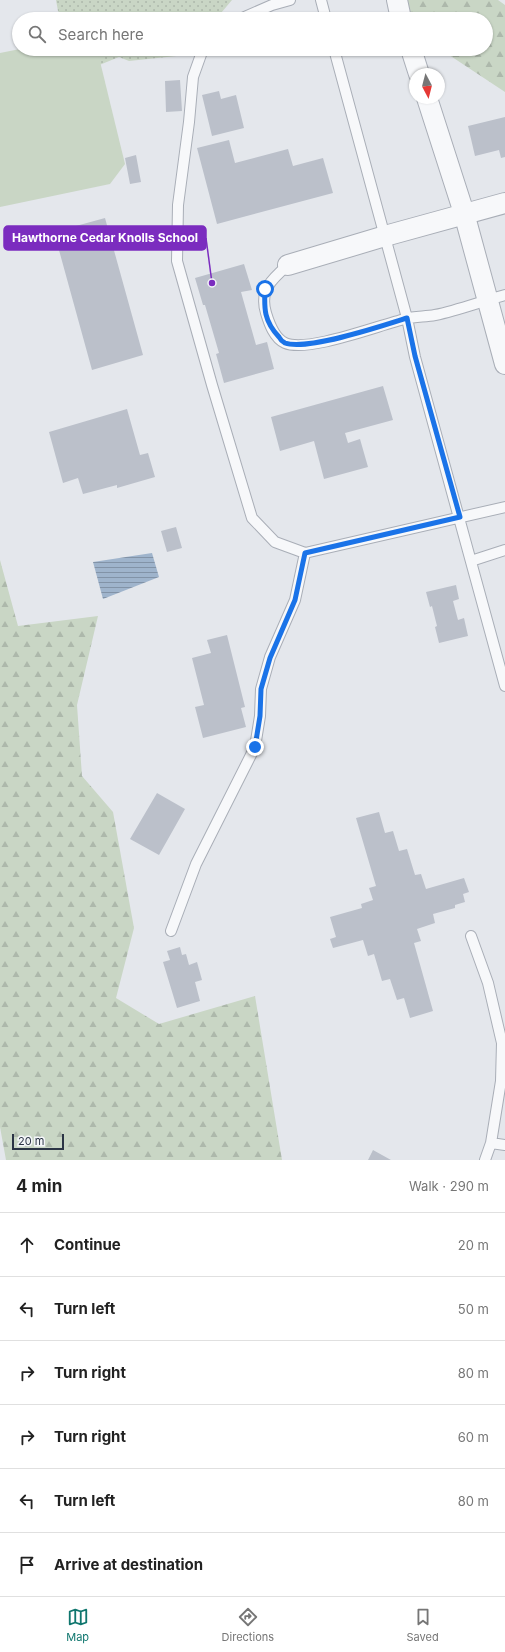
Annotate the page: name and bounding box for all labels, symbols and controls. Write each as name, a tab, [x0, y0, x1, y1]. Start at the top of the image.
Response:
search box	[12, 12, 493, 56]
icon: search	[26, 23, 48, 45]
text: Search here	[58, 25, 144, 44]
north arrow	[409, 68, 445, 104]
callout: Hawthorne Cedar Knolls School	[4, 226, 206, 250]
text: Hawthorne Cedar Knolls School	[12, 230, 198, 245]
route start	[256, 280, 274, 298]
route end	[246, 738, 264, 756]
scale bar	[12, 1132, 64, 1151]
text: 20 m	[18, 1134, 44, 1148]
text: 4 min	[16, 1176, 62, 1196]
text: Walk · 290 m	[409, 1178, 489, 1194]
icon: ahead	[16, 1234, 38, 1256]
text: Continue	[54, 1235, 121, 1254]
text: 20 m	[458, 1237, 489, 1253]
icon: left	[16, 1298, 38, 1320]
text: Turn left	[54, 1299, 115, 1318]
text: 50 m	[458, 1301, 489, 1317]
icon: right	[16, 1362, 38, 1384]
text: Turn right	[54, 1363, 126, 1382]
text: 80 m	[458, 1365, 489, 1381]
icon: right	[16, 1426, 38, 1448]
text: Turn right	[54, 1427, 126, 1446]
text: 60 m	[458, 1429, 489, 1445]
icon: left	[16, 1490, 38, 1512]
text: Turn left	[54, 1491, 115, 1510]
text: 80 m	[458, 1493, 489, 1509]
icon: arrive	[16, 1554, 38, 1576]
text: Arrive at destination	[54, 1555, 203, 1574]
tab: Map	[66, 1606, 89, 1644]
tab: Directions	[222, 1606, 274, 1644]
tab: Saved	[407, 1606, 439, 1644]

